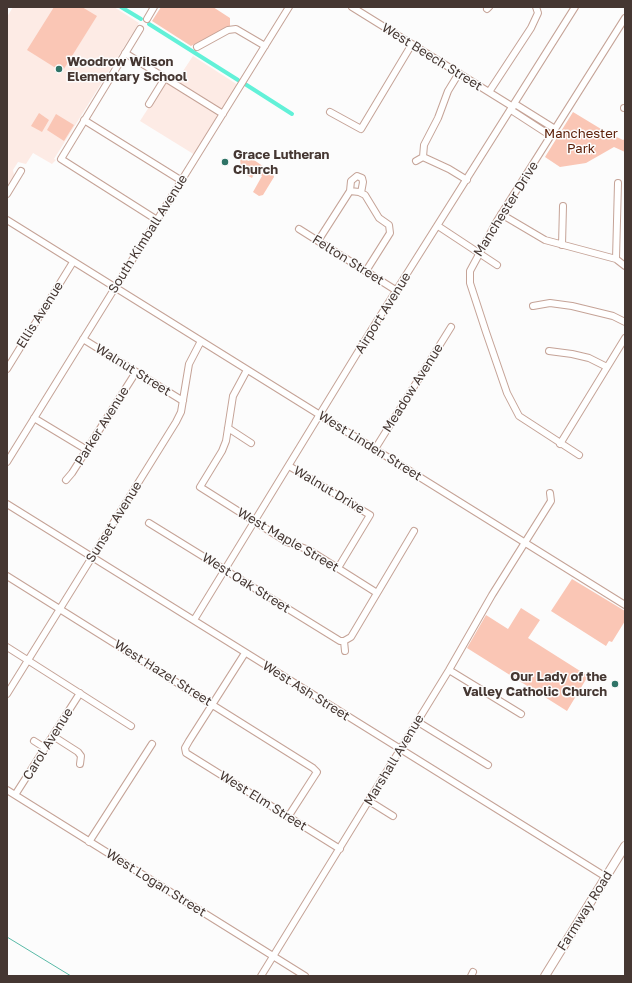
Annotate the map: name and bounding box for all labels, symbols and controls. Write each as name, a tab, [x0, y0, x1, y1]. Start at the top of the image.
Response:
street label: West Beech Street	[379, 20, 485, 94]
place label: Woodrow Wilson Elementary School	[67, 54, 187, 85]
marker: Woodrow Wilson Elementary School	[54, 64, 64, 74]
park label: Manchester Park	[544, 126, 618, 157]
place label: Grace Lutheran Church	[233, 147, 329, 178]
marker: Grace Lutheran Church	[220, 157, 230, 167]
street label: Manchester Drive	[470, 159, 542, 259]
street label: South Kimball Avenue	[105, 172, 191, 296]
street label: Felton Street	[309, 232, 387, 288]
street label: Airport Avenue	[352, 270, 414, 356]
street label: Ellis Avenue	[13, 279, 67, 351]
street label: Walnut Street	[92, 341, 174, 399]
street label: Meadow Avenue	[380, 341, 446, 435]
street label: Parker Avenue	[72, 384, 132, 468]
street label: West Linden Street	[315, 408, 425, 484]
street label: Walnut Drive	[291, 463, 367, 517]
street label: Sunset Avenue	[83, 478, 145, 566]
street label: West Maple Street	[234, 505, 342, 575]
street label: West Oak Street	[199, 550, 293, 616]
street label: West Hazel Street	[111, 637, 215, 709]
street label: West Ash Street	[259, 658, 353, 724]
place label: Our Lady of the Valley Catholic Church	[463, 669, 607, 700]
marker: Our Lady of the Valley Catholic Church	[610, 679, 620, 689]
street label: Carol Avenue	[20, 705, 76, 783]
street label: Marshall Avenue	[361, 712, 427, 808]
street label: West Elm Street	[216, 768, 310, 834]
street label: West Logan Street	[103, 846, 209, 920]
street label: Farmway Road	[554, 868, 616, 954]

